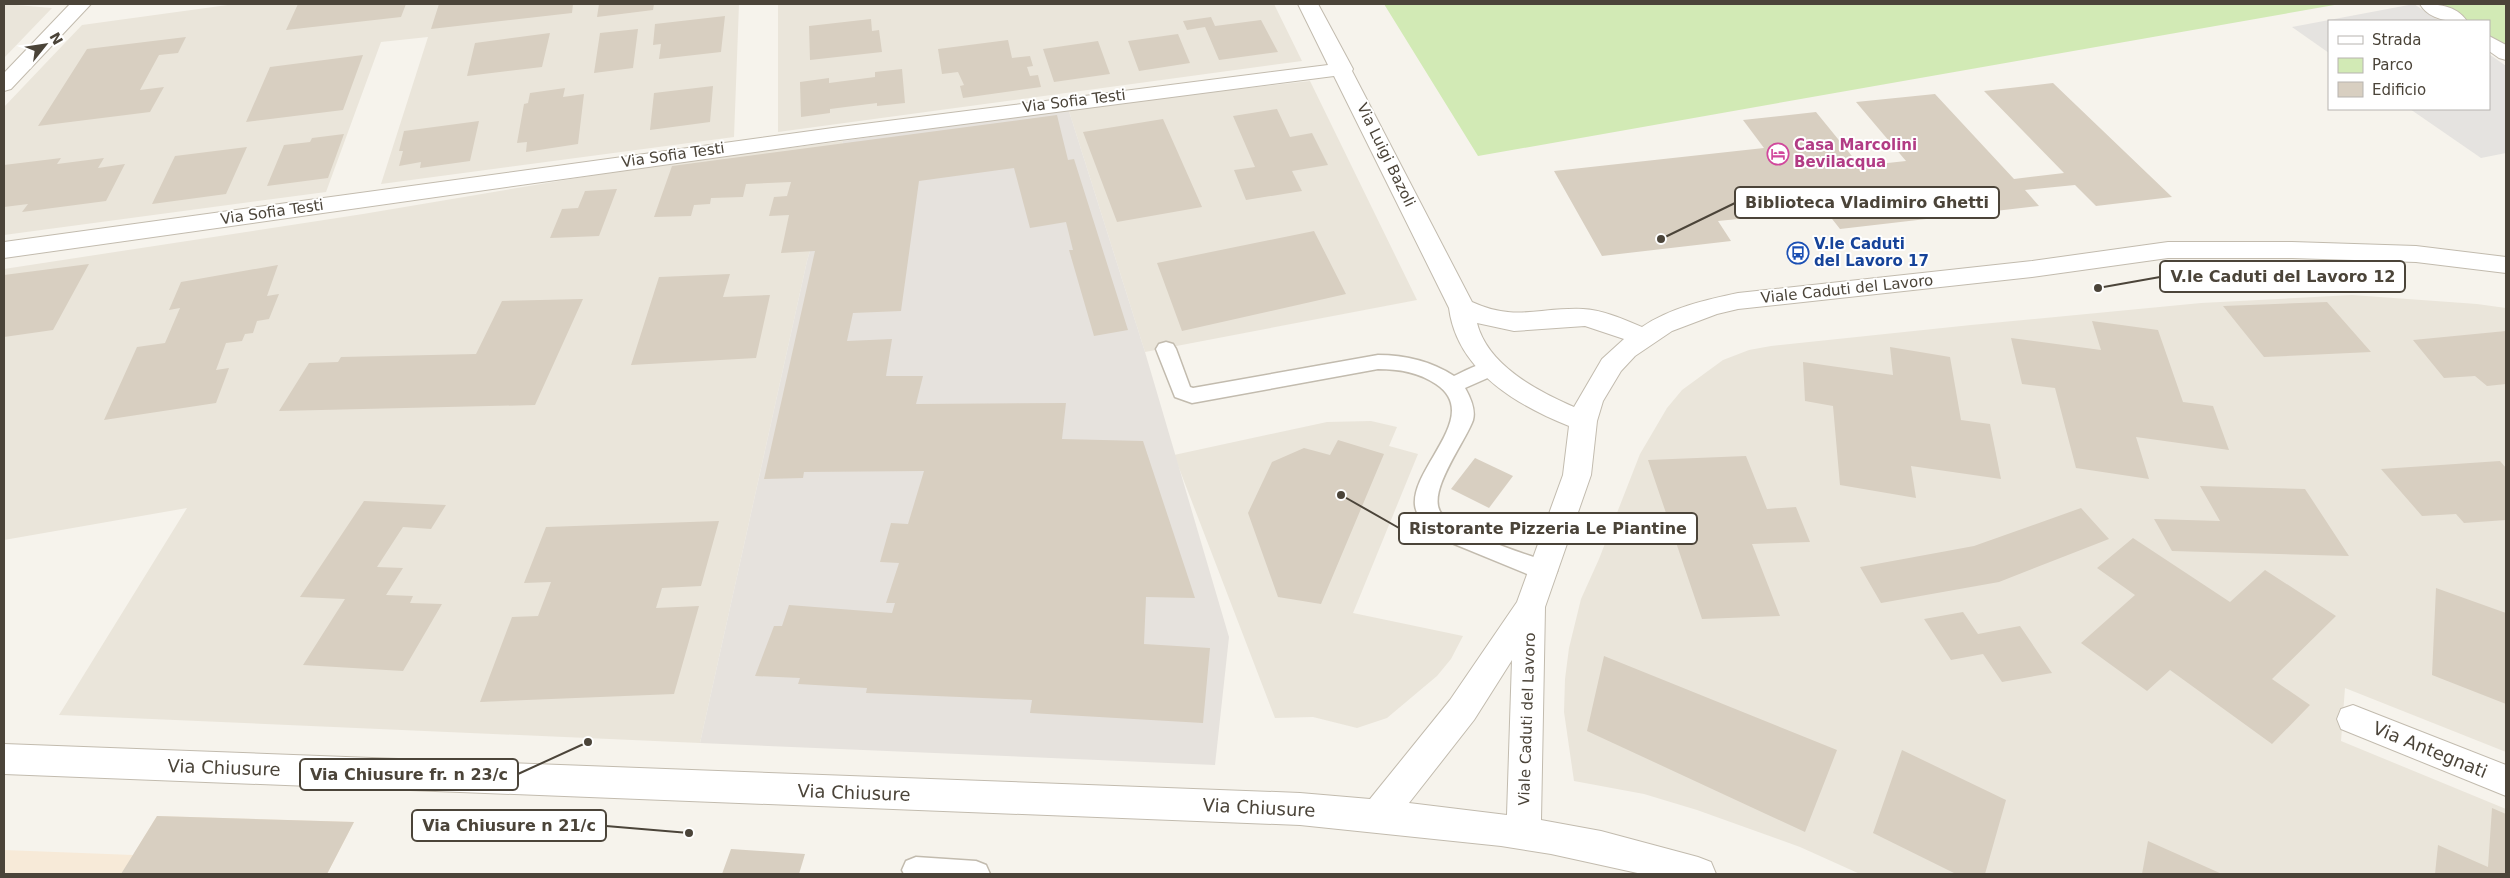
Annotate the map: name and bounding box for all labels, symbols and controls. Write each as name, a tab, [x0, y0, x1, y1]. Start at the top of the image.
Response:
north arrow	[20, 20, 70, 70]
legend	[2328, 20, 2490, 110]
text: N	[46, 29, 66, 48]
text: Strada	[2372, 31, 2421, 49]
text: Parco	[2372, 56, 2413, 74]
text: Edificio	[2372, 81, 2426, 99]
street label: Via Sofia Testi	[1021, 86, 1127, 116]
street label: Via Luigi Bazoli	[1353, 100, 1419, 210]
place label: Casa Marcolini Bevilacqua	[1794, 136, 1917, 171]
street label: Via Sofia Testi	[620, 139, 726, 171]
hotel icon: Casa Marcolini Bevilacqua	[1766, 142, 1790, 166]
callout: Biblioteca Vladimiro Ghetti	[1735, 187, 1999, 218]
text: Biblioteca Vladimiro Ghetti	[1745, 193, 1989, 212]
street label: Via Sofia Testi	[219, 196, 325, 228]
place label: V.le Caduti del Lavoro 17	[1814, 235, 1929, 270]
bus stop icon: V.le Caduti del Lavoro 17	[1786, 241, 1810, 265]
callout: V.le Caduti del Lavoro 12	[2160, 261, 2405, 292]
text: V.le Caduti del Lavoro 12	[2171, 267, 2395, 286]
street label: Viale Caduti del Lavoro	[1760, 271, 1934, 307]
callout: Ristorante Pizzeria Le Piantine	[1399, 513, 1697, 544]
text: Ristorante Pizzeria Le Piantine	[1409, 519, 1687, 538]
street label: Viale Caduti del Lavoro	[1515, 632, 1539, 806]
street label: Via Antegnati	[2370, 717, 2490, 782]
street label: Via Chiusure	[167, 755, 281, 780]
callout: Via Chiusure fr. n 23/c	[300, 759, 518, 790]
text: Via Chiusure fr. n 23/c	[310, 765, 508, 784]
street label: Via Chiusure	[797, 780, 911, 805]
street label: Via Chiusure	[1202, 794, 1316, 821]
callout: Via Chiusure n 21/c	[412, 810, 606, 841]
text: Via Chiusure n 21/c	[422, 816, 596, 835]

